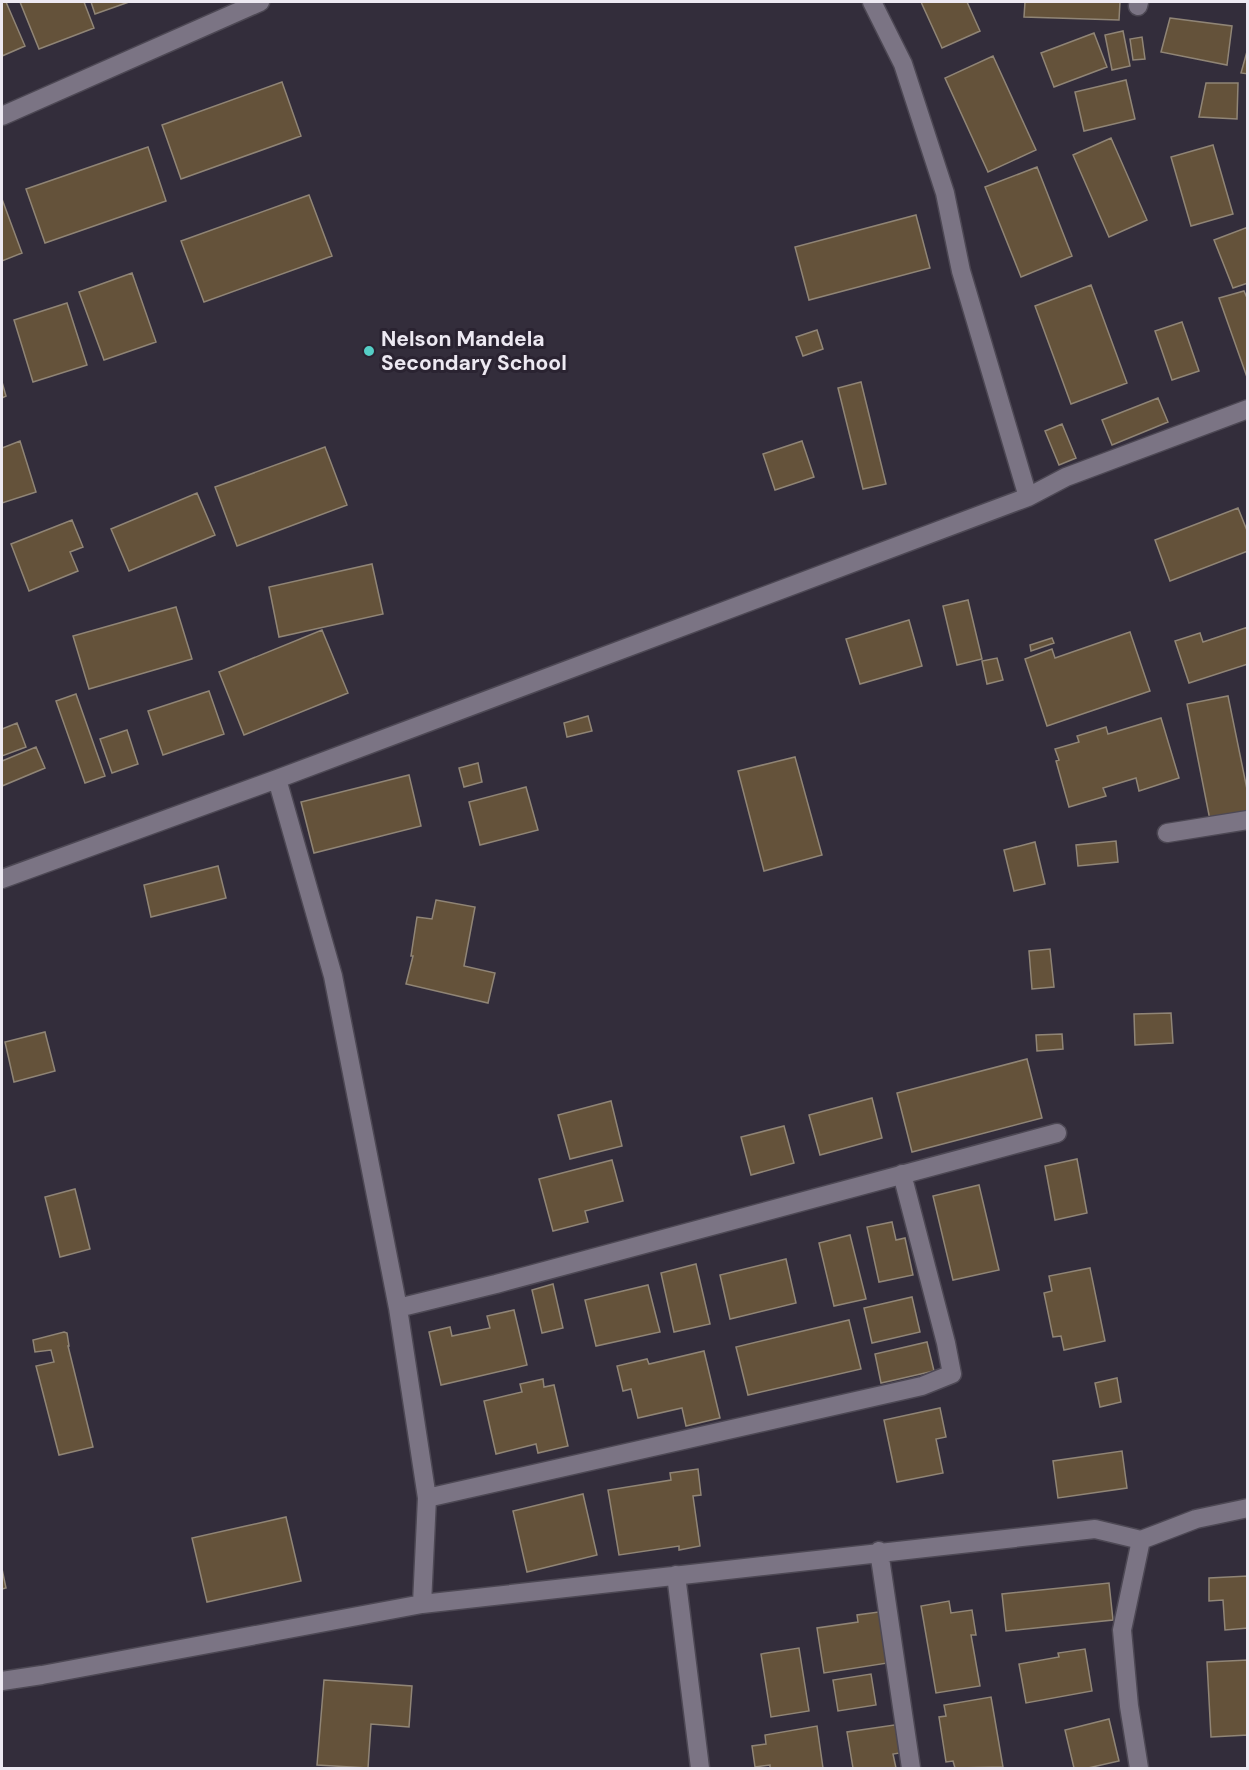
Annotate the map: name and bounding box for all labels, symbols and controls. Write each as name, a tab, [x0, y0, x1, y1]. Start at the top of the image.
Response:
place label: Nelson Mandela Secondary School	[381, 325, 567, 377]
marker: Nelson Mandela Secondary School	[362, 344, 376, 358]

